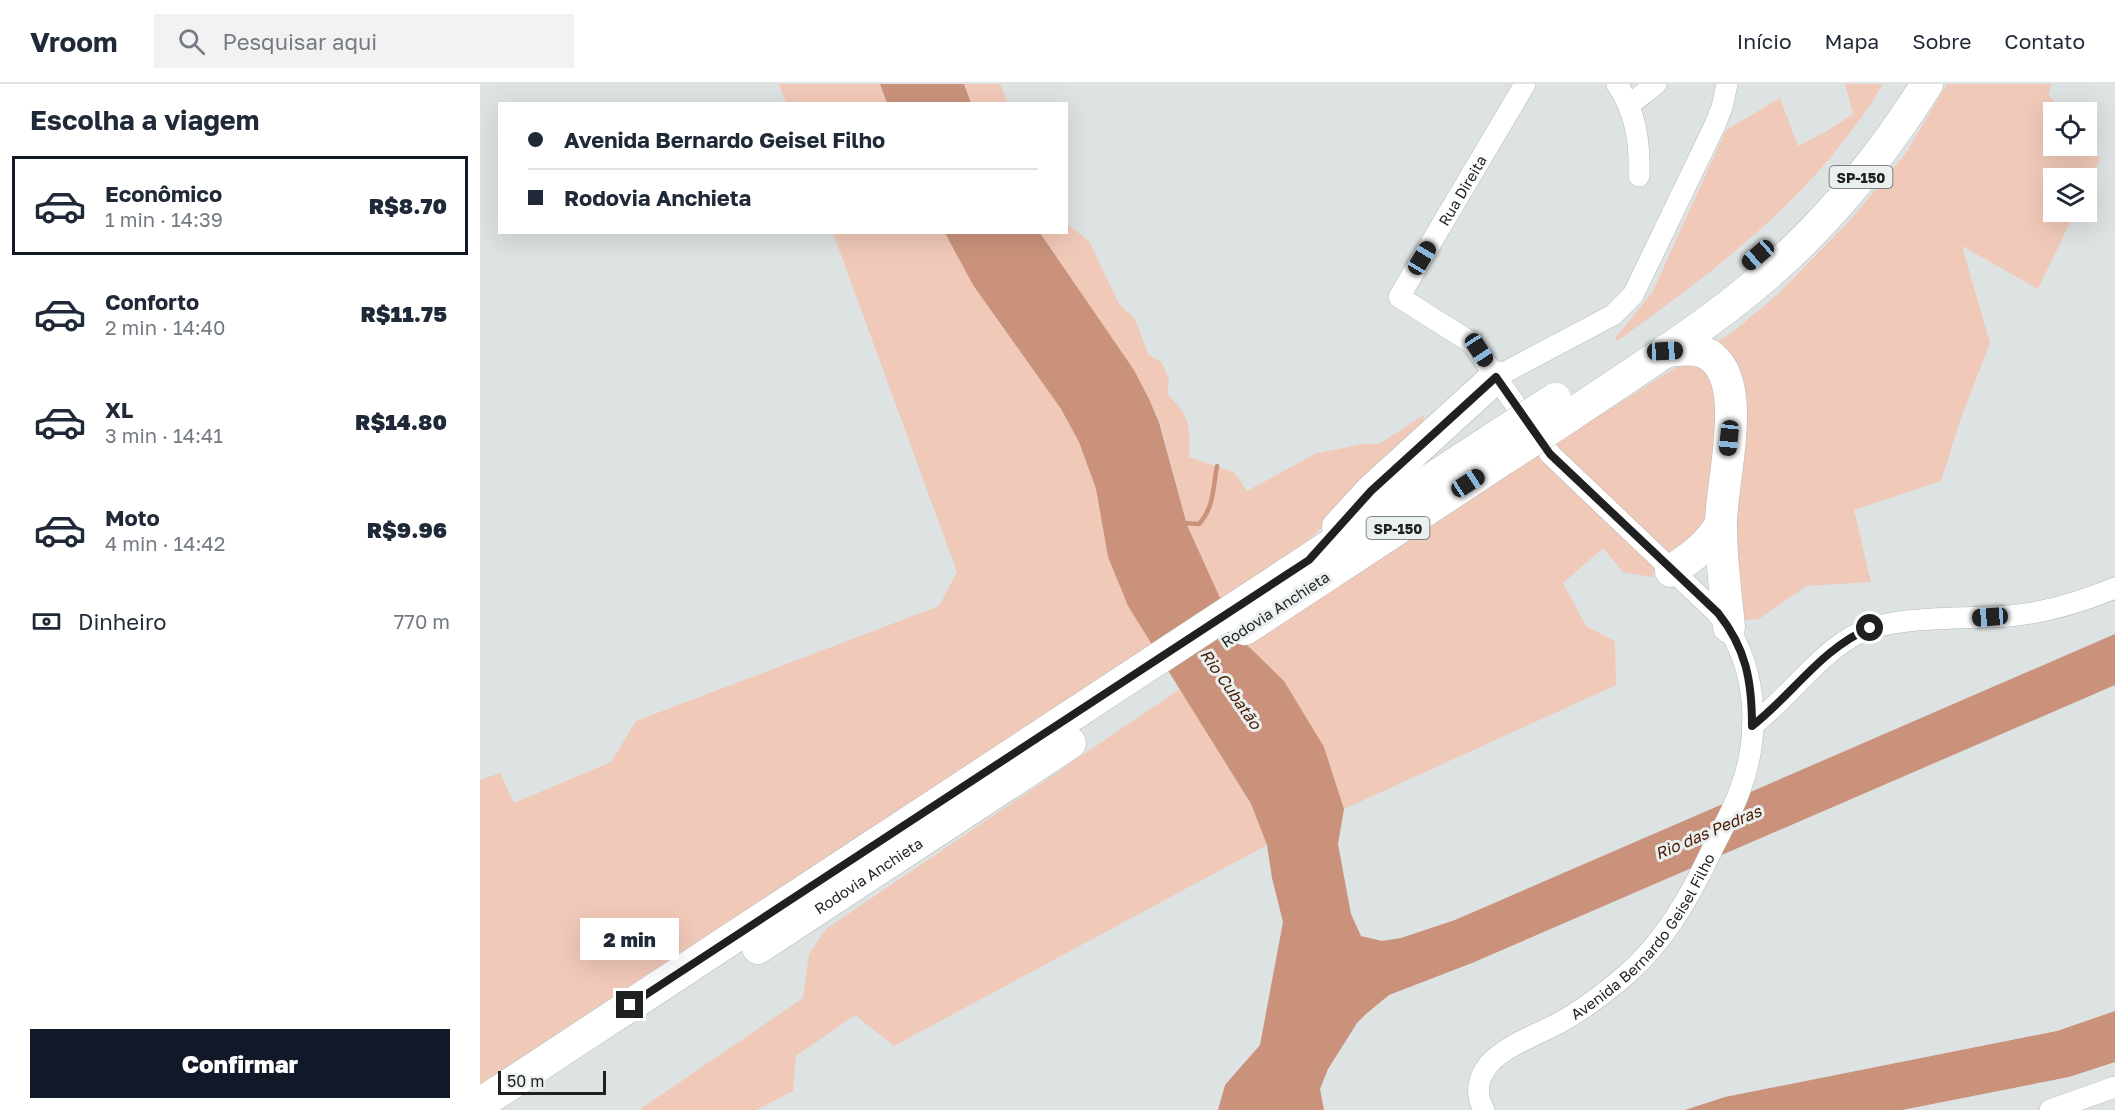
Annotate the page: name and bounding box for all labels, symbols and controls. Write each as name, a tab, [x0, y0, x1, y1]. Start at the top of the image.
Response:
search box	[154, 14, 574, 68]
text: Vroom	[30, 25, 118, 58]
icon: search	[175, 25, 208, 58]
text: Pesquisar aqui	[223, 28, 377, 55]
text: Início	[1737, 28, 1792, 54]
text: Mapa	[1825, 28, 1879, 54]
text: Sobre	[1912, 28, 1971, 54]
text: Contato	[2004, 28, 2085, 54]
map controls	[2043, 102, 2097, 222]
button: locate	[2043, 102, 2097, 156]
text: Escolha a viagem	[30, 104, 259, 136]
text: Avenida Bernardo Geisel Filho	[564, 126, 885, 153]
street label: Rua Direita	[1434, 152, 1490, 229]
road number: SP-150	[1830, 166, 1892, 188]
button: layers	[2043, 168, 2097, 222]
icon: car	[33, 179, 87, 233]
text: Econômico	[105, 180, 222, 207]
text: Rodovia Anchieta	[564, 184, 751, 211]
text: R$8.70	[369, 192, 447, 219]
text: 1 min · 14:39	[105, 207, 223, 231]
car	[1739, 236, 1777, 274]
car	[1405, 238, 1439, 278]
icon: car	[33, 287, 87, 341]
text: Conforto	[105, 288, 199, 315]
text: R$11.75	[360, 300, 447, 327]
text: 2 min · 14:40	[105, 315, 225, 339]
car	[1462, 330, 1496, 370]
car	[1647, 341, 1683, 361]
icon: car	[33, 395, 87, 449]
text: XL	[105, 396, 133, 423]
text: R$14.80	[355, 408, 447, 435]
car	[1718, 419, 1740, 457]
text: 3 min · 14:41	[105, 423, 223, 447]
car	[1448, 466, 1488, 500]
icon: car	[33, 503, 87, 557]
text: Moto	[105, 504, 160, 531]
text: R$9.96	[367, 516, 447, 543]
road number: SP-150	[1366, 517, 1430, 539]
text: 4 min · 14:42	[105, 531, 225, 555]
street label: Rodovia Anchieta	[1217, 567, 1333, 651]
icon: cash	[30, 605, 63, 638]
car	[1971, 607, 2009, 627]
text: Dinheiro	[78, 608, 167, 635]
text: 770 m	[394, 609, 450, 633]
route start	[1856, 614, 1883, 641]
water label: Rio Cubatão	[1196, 645, 1267, 734]
water label: Rio das Pedras	[1652, 800, 1765, 863]
street label: Rodovia Anchieta	[811, 833, 926, 918]
street label: Avenida Bernardo Geisel Filho	[1567, 850, 1718, 1023]
callout: 2 min	[580, 918, 680, 960]
text: 2 min	[603, 927, 656, 951]
route end	[616, 991, 643, 1018]
button: Confirmar	[30, 1029, 450, 1098]
scale bar	[498, 1068, 606, 1096]
text: 50 m	[507, 1071, 544, 1091]

